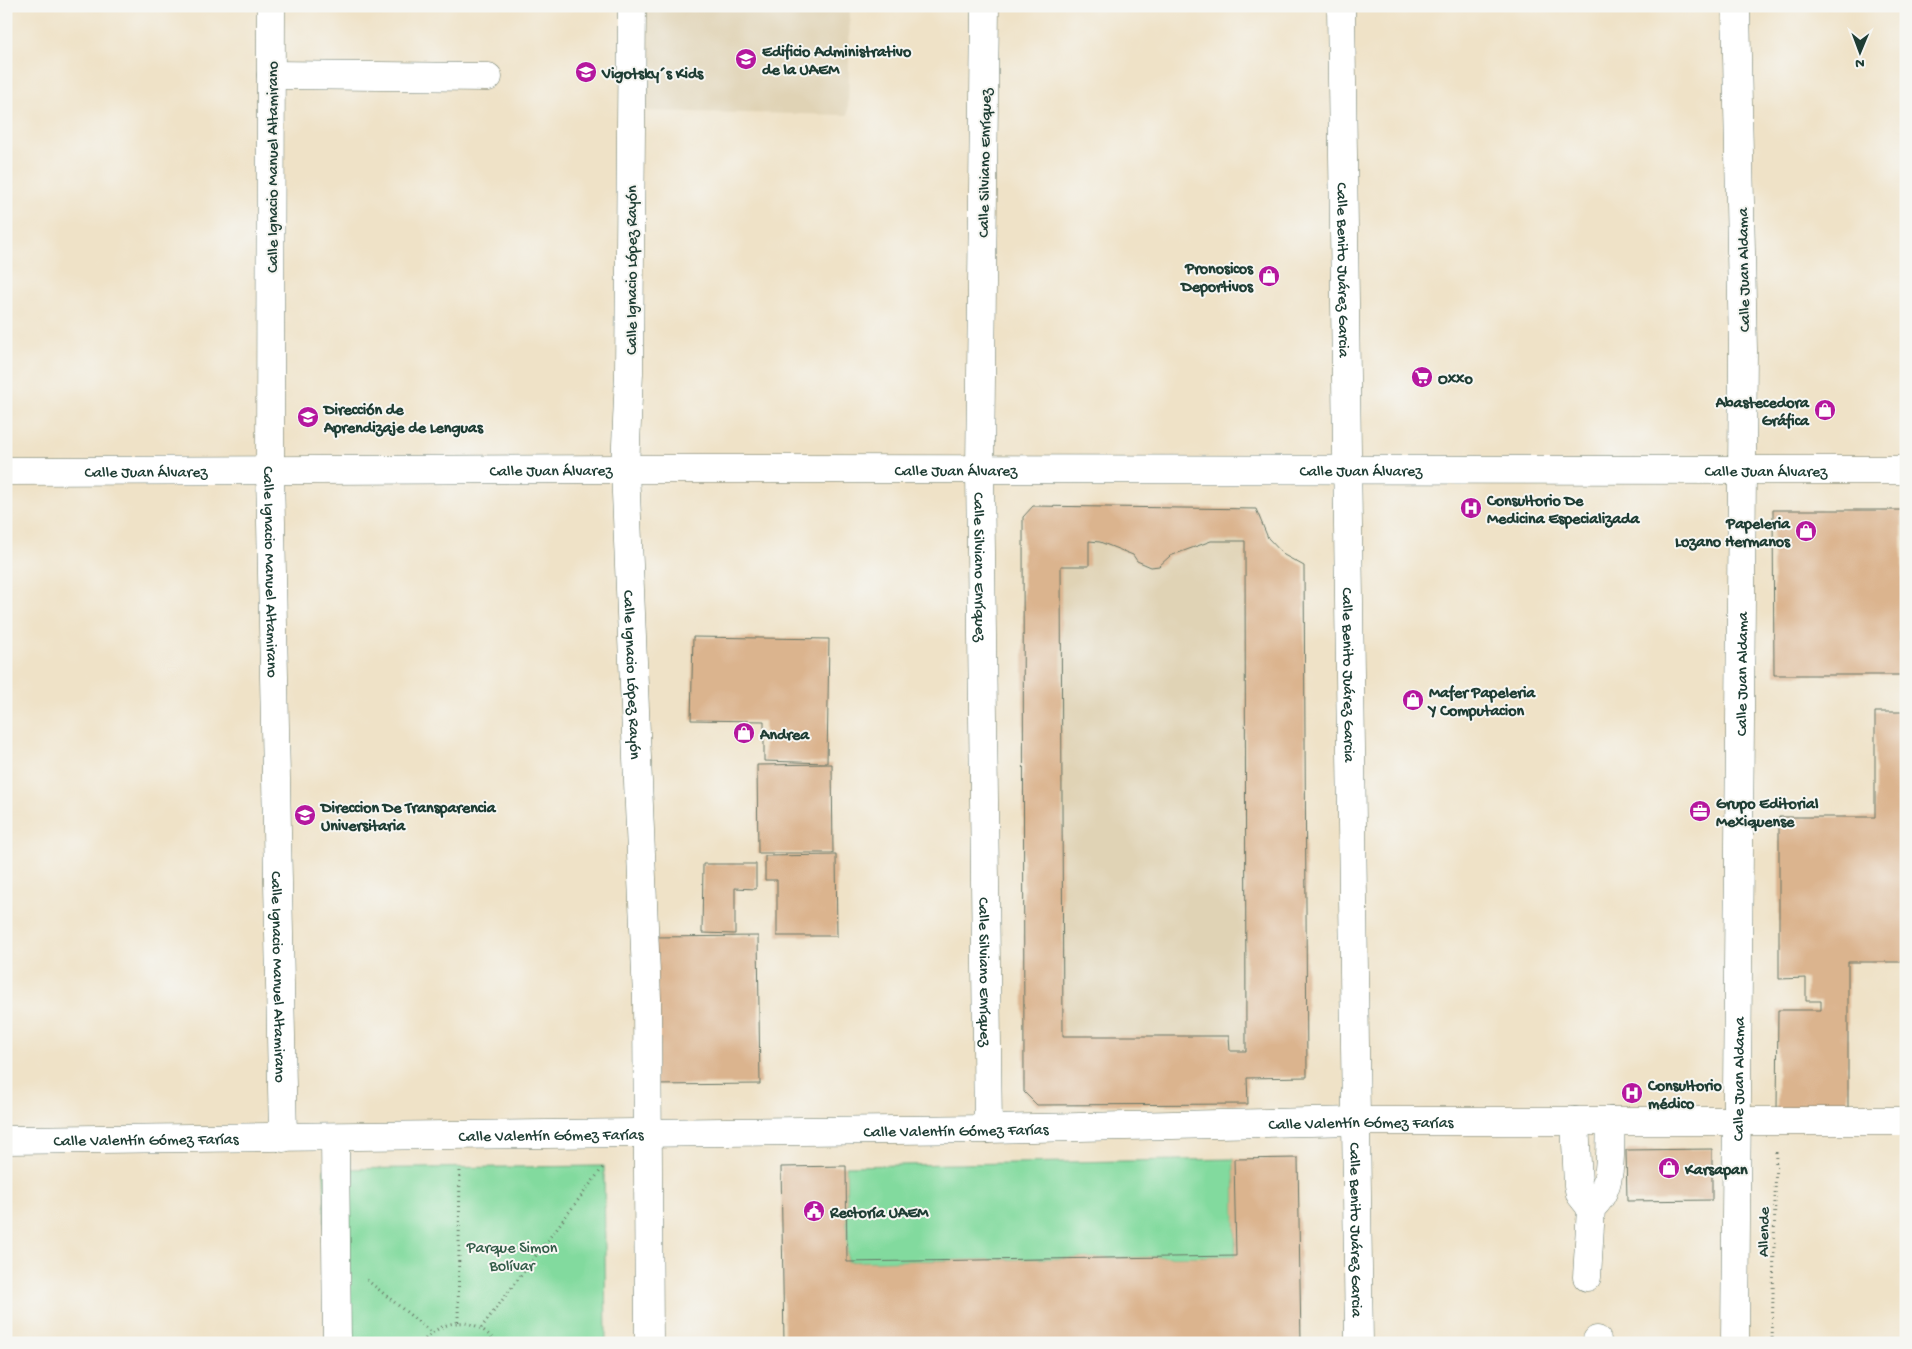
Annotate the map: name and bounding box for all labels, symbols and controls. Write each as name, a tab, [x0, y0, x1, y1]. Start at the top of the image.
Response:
north arrow	[1834, 28, 1884, 78]
place label: Edificio Administrativo de la UAEM	[762, 43, 912, 81]
school or university icon: Edificio Administrativo de la UAEM	[734, 47, 758, 71]
text: N	[1855, 54, 1865, 71]
school or university icon: Vigotsky´s Kids	[574, 60, 598, 84]
street label: Calle Ignacio Manuel Altamirano	[265, 61, 284, 273]
place label: Vigotsky´s Kids	[601, 66, 704, 85]
street label: Calle Silviano Enríquez	[976, 87, 997, 238]
street label: Calle Benito Juárez Garcia	[1330, 182, 1352, 359]
street label: Calle Ignacio López Rayón	[624, 185, 643, 355]
street label: Calle Juan Aldama	[1735, 206, 1756, 332]
place label: Pronosicos Deportivos	[1179, 261, 1254, 298]
shop icon: Pronosicos Deportivos	[1257, 264, 1281, 288]
supermarket icon: Oxxo	[1410, 365, 1434, 389]
place label: Oxxo	[1438, 371, 1473, 390]
place label: Abastecedora Gráfica	[1715, 395, 1810, 432]
shop icon: Abastecedora Gráfica	[1813, 398, 1837, 422]
place label: Dirección de Aprendizaje de Lenguas	[322, 402, 484, 439]
school or university icon: Dirección de Aprendizaje de Lenguas	[296, 405, 320, 429]
street label: Calle Juan Álvarez	[490, 462, 613, 482]
street label: Calle Juan Álvarez	[895, 462, 1018, 482]
street label: Calle Juan Álvarez	[85, 463, 208, 484]
street label: Calle Juan Álvarez	[1300, 463, 1423, 483]
street label: Calle Juan Álvarez	[1705, 463, 1828, 483]
street label: Calle Ignacio Manuel Altamirano	[257, 466, 280, 678]
street label: Calle Silviano Enríquez	[967, 492, 988, 643]
place label: Consultorio De Medicina Especializada	[1486, 493, 1640, 530]
hospital icon: Consultorio De Medicina Especializada	[1459, 496, 1483, 520]
place label: Papeleria Lozano Hermanos	[1675, 516, 1791, 553]
shop icon: Papeleria Lozano Hermanos	[1794, 519, 1818, 543]
street label: Calle Benito Juárez Garcia	[1336, 587, 1357, 764]
street label: Calle Ignacio López Rayón	[617, 590, 643, 760]
street label: Calle Juan Aldama	[1734, 611, 1754, 736]
place label: Mafer Papeleria Y Computacion	[1427, 684, 1536, 722]
shop icon: Mafer Papeleria Y Computacion	[1401, 688, 1425, 712]
shop icon: Andrea	[732, 721, 756, 745]
place label: Andrea	[759, 727, 810, 746]
place label: Grupo Editorial Mexiquense	[1716, 796, 1819, 833]
office icon: Grupo Editorial Mexiquense	[1688, 799, 1712, 823]
place label: Direccion De Transparencia Universitaria	[319, 800, 497, 837]
school or university icon: Direccion De Transparencia Universitaria	[293, 803, 317, 827]
street label: Calle Ignacio Manuel Altamirano	[265, 871, 288, 1083]
street label: Calle Silviano Enríquez	[972, 897, 993, 1048]
street label: Calle Juan Aldama	[1731, 1016, 1751, 1141]
place label: Consultorio médico	[1647, 1078, 1722, 1115]
hospital icon: Consultorio médico	[1620, 1081, 1644, 1105]
street label: Calle Valentín Gómez Farías	[1268, 1115, 1455, 1136]
street label: Calle Valentín Gómez Farías	[863, 1122, 1050, 1143]
street label: Calle Valentín Gómez Farías	[458, 1127, 645, 1148]
street label: Calle Valentín Gómez Farías	[53, 1131, 240, 1152]
street label: Calle Benito Juárez Garcia	[1343, 1142, 1365, 1319]
shop icon: Karsapan	[1657, 1156, 1681, 1180]
place label: Karsapan	[1684, 1162, 1748, 1181]
public building icon: Rectoría UAEM	[802, 1199, 826, 1223]
place label: Rectoría UAEM	[829, 1205, 929, 1224]
street label: Allende	[1756, 1206, 1775, 1257]
park label: Parque Simon Bolívar	[466, 1240, 558, 1277]

